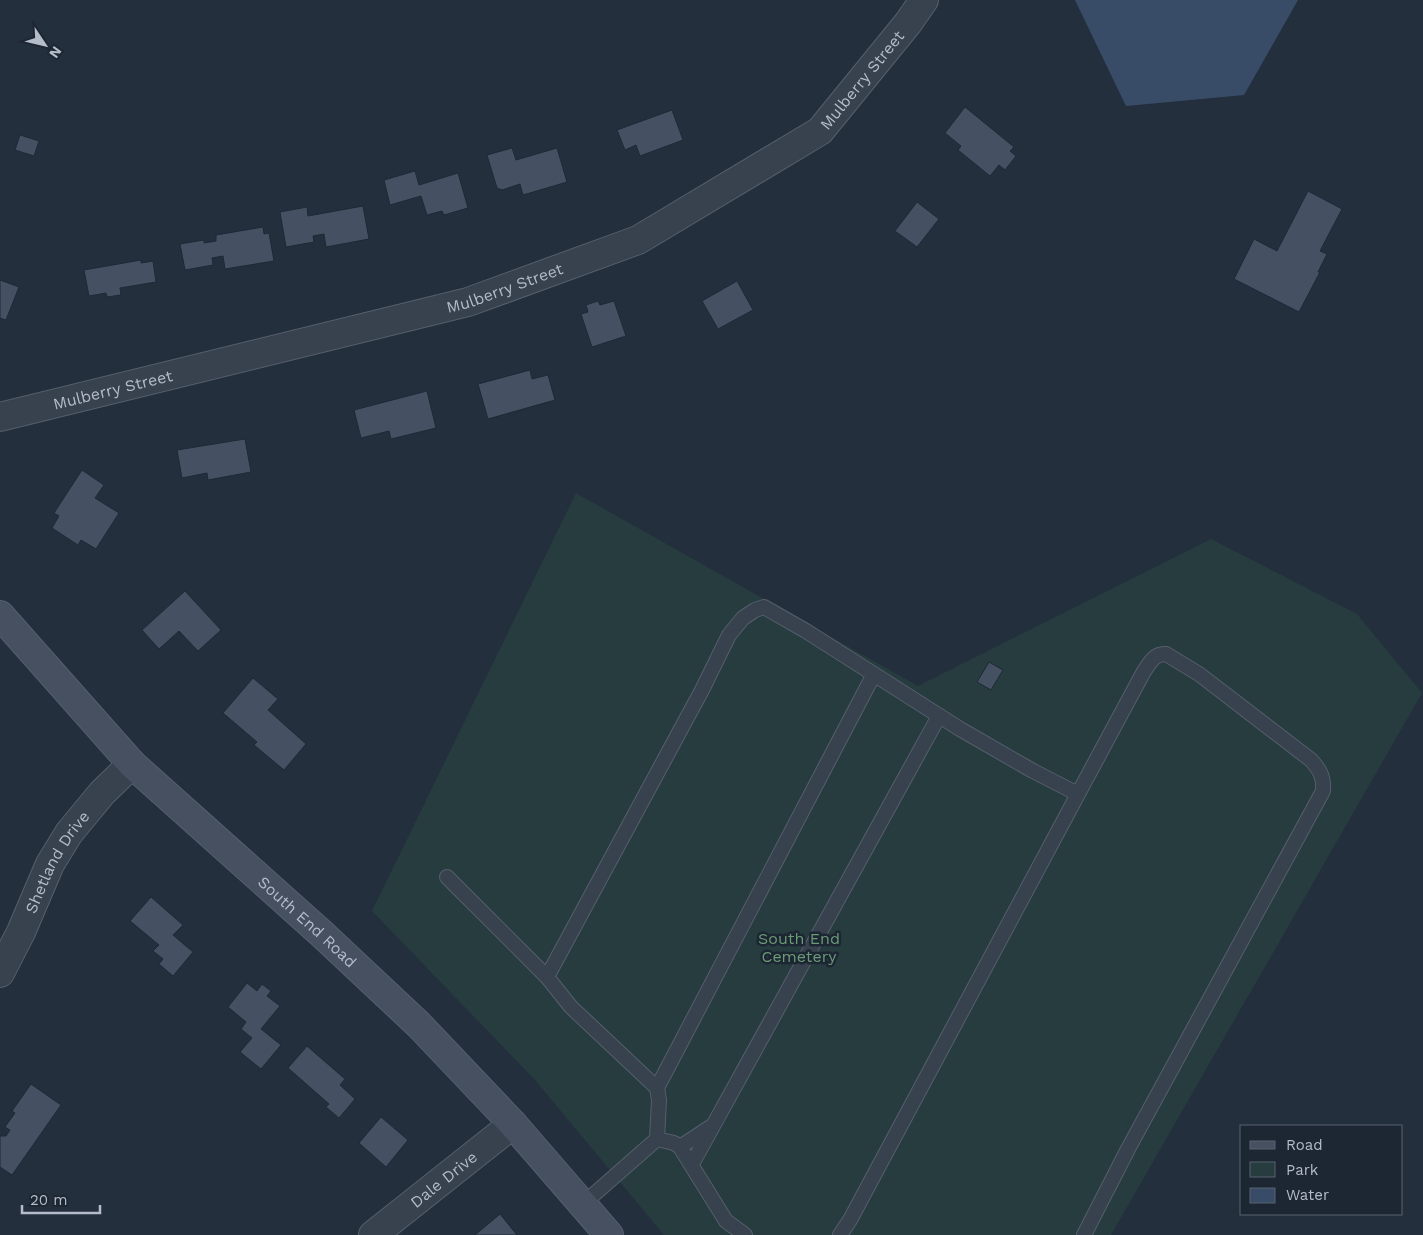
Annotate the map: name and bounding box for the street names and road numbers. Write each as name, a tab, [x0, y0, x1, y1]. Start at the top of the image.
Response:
street label: Mulberry Street	[816, 27, 908, 134]
street label: Mulberry Street	[444, 259, 566, 317]
street label: Mulberry Street	[51, 366, 175, 414]
street label: Shetland Drive	[21, 807, 93, 916]
street label: South End Road	[254, 872, 360, 972]
street label: Dale Drive	[407, 1147, 481, 1212]

